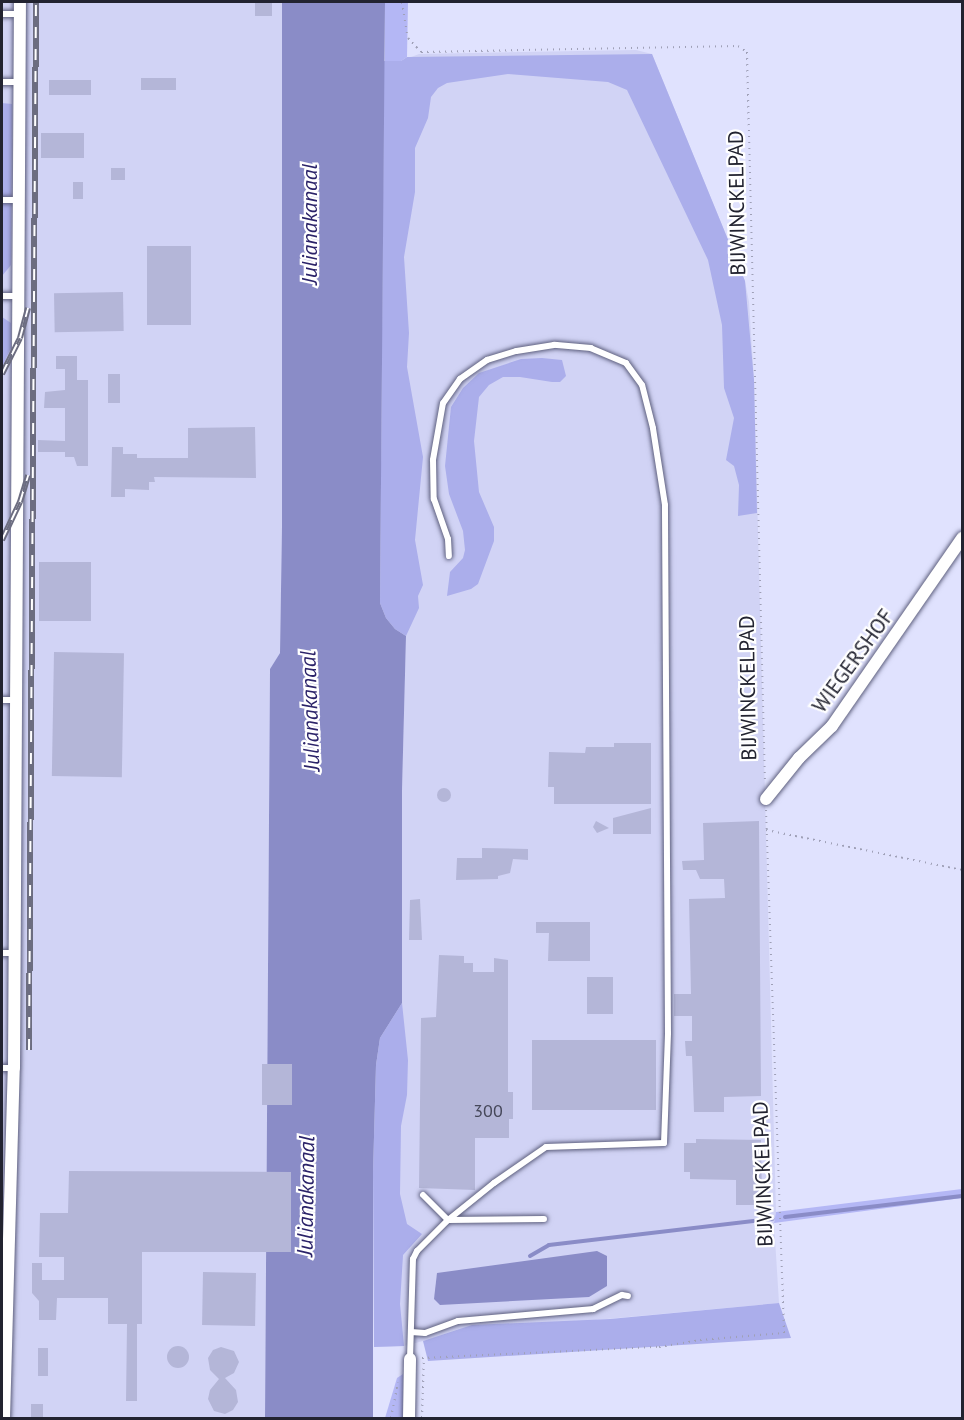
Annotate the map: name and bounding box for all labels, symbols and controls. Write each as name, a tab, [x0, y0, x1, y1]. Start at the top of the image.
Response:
street label: BIJWINCKELPAD	[723, 130, 751, 276]
water label: Julianakanaal	[297, 164, 323, 284]
street label: WIEGERSHOF	[807, 604, 899, 718]
street label: BIJWINCKELPAD	[734, 615, 762, 761]
water label: Julianakanaal	[295, 650, 325, 772]
house number: 300	[473, 1100, 503, 1122]
street label: BIJWINCKELPAD	[748, 1101, 778, 1247]
water label: Julianakanaal	[292, 1135, 320, 1257]

